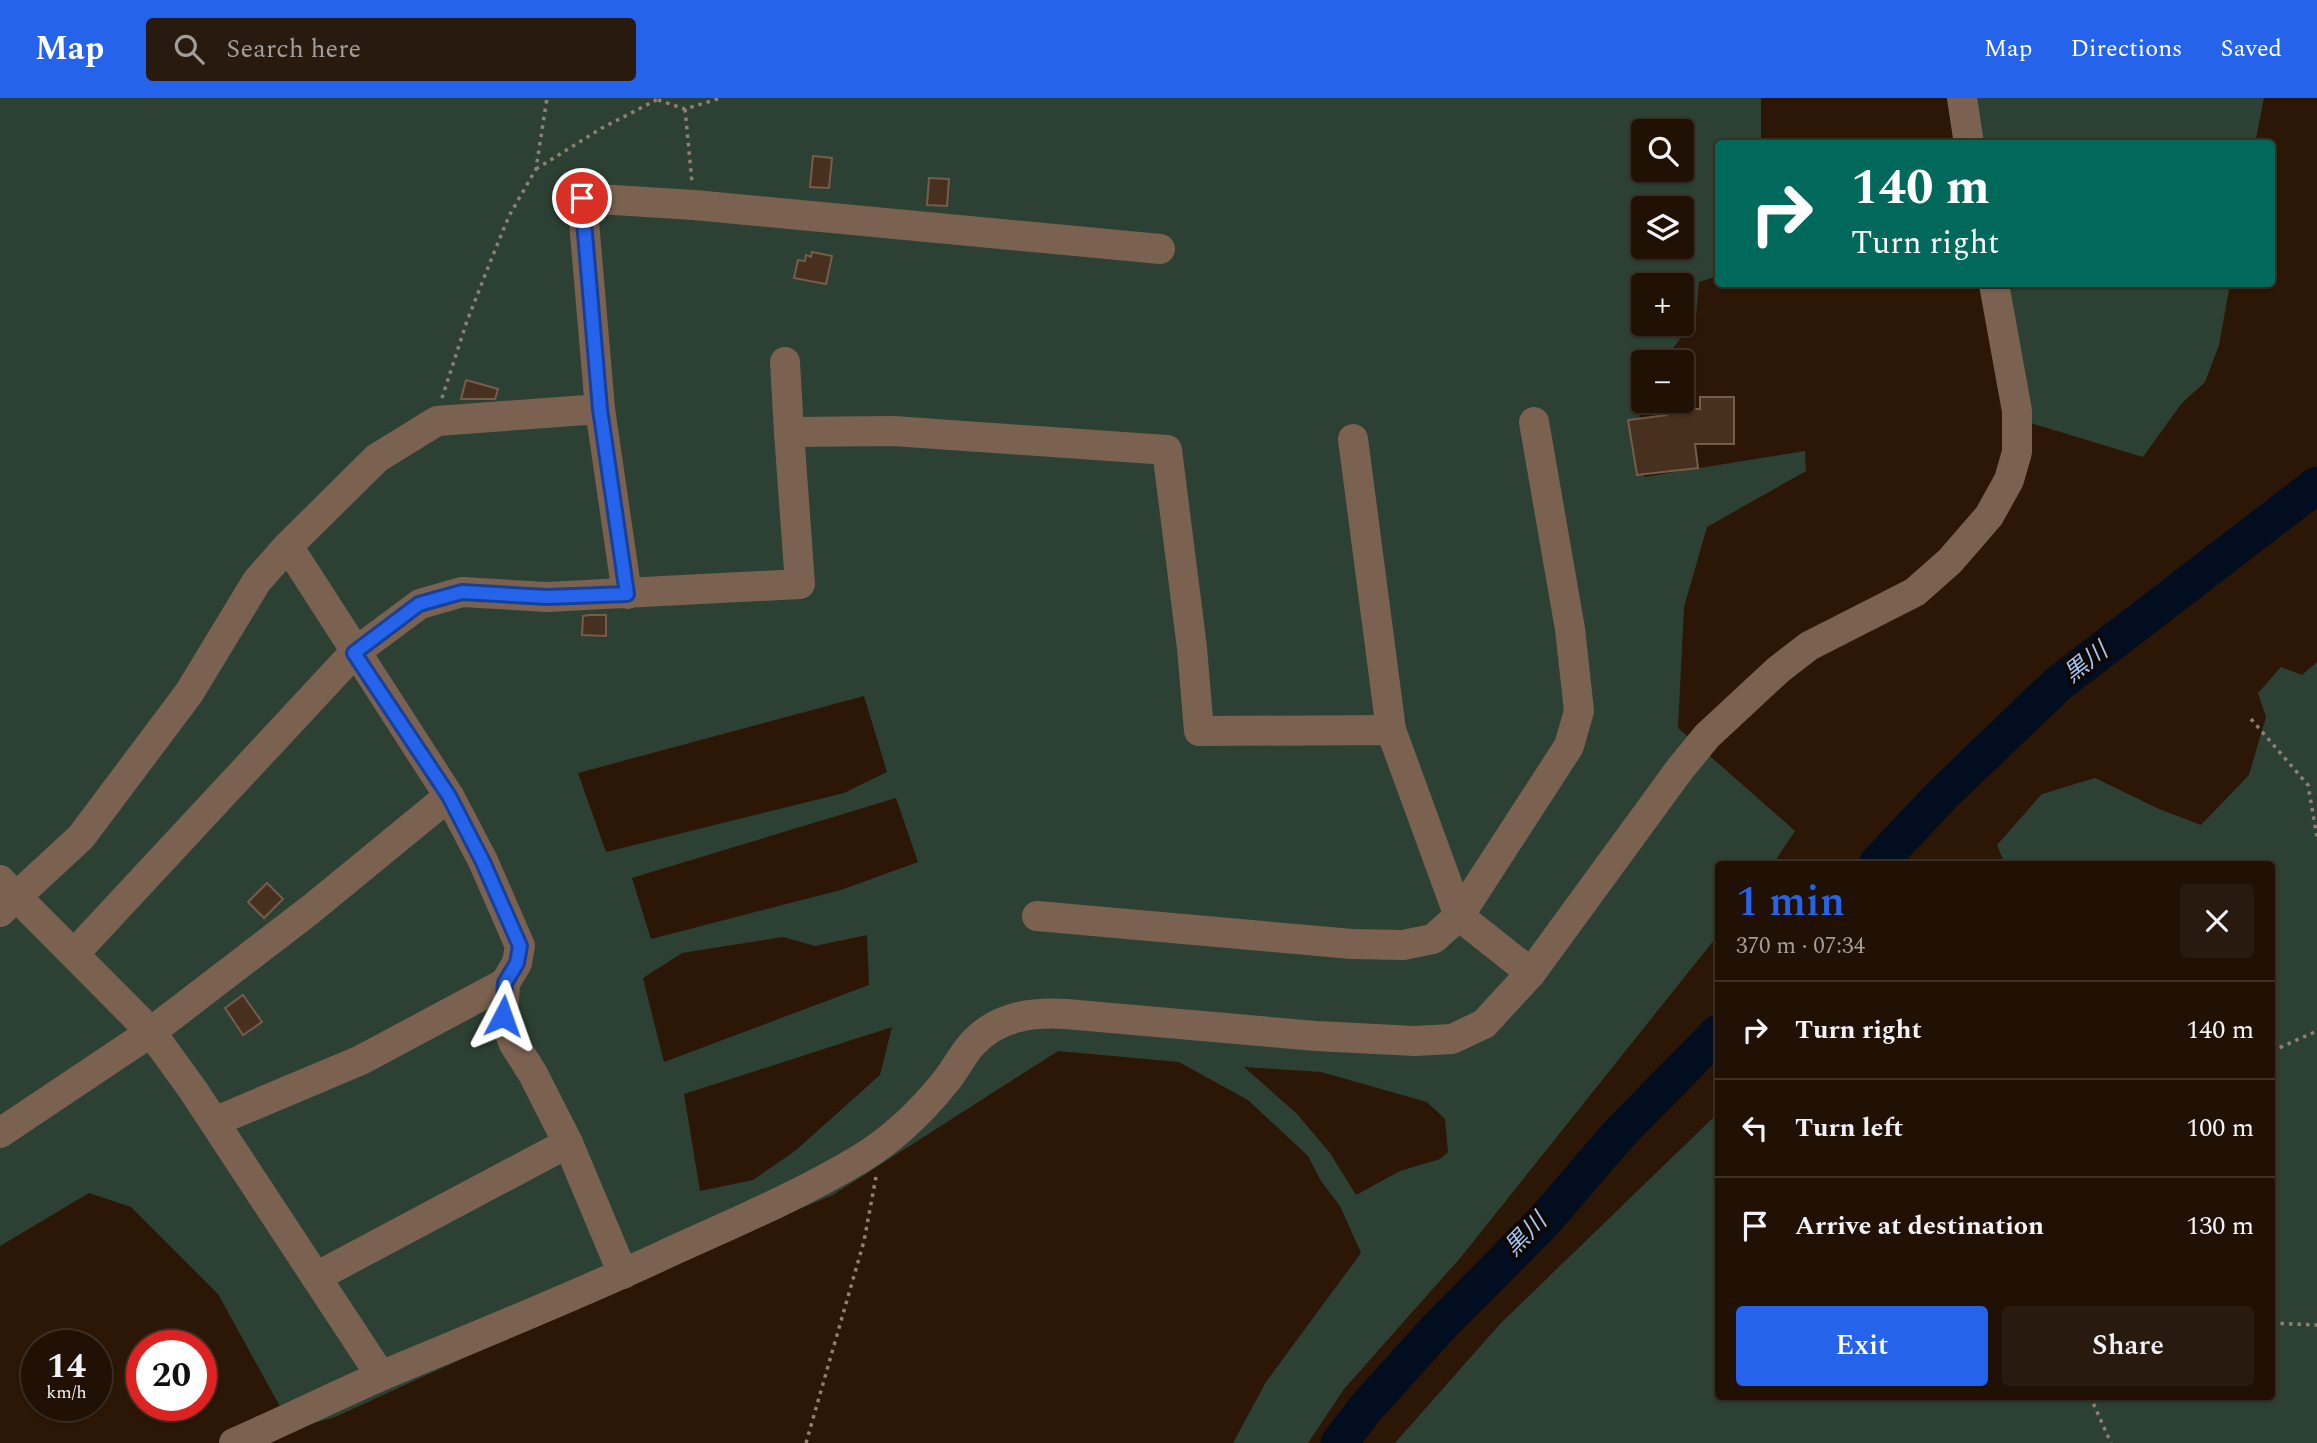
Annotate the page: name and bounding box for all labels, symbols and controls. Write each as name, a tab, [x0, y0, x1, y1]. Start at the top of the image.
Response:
search box	[146, 18, 636, 81]
text: Map	[35, 24, 104, 74]
text: Search here	[226, 29, 361, 69]
icon: search	[170, 30, 208, 68]
text: Map	[1984, 31, 2032, 67]
text: Directions	[2070, 31, 2182, 67]
text: Saved	[2220, 31, 2282, 67]
map controls	[1631, 119, 1694, 413]
button: search	[1631, 119, 1694, 182]
text: 140 m	[1851, 151, 1990, 226]
pin	[552, 168, 612, 228]
icon: right	[1736, 168, 1827, 259]
icon: arrive	[563, 179, 601, 217]
button: layers	[1631, 196, 1694, 259]
text: Turn right	[1851, 219, 1999, 268]
button: +	[1631, 273, 1694, 336]
button: −	[1631, 350, 1694, 413]
water label: 黒川	[2056, 632, 2118, 692]
text: 1 min	[1736, 871, 1845, 934]
button: close	[2180, 884, 2254, 958]
text: 370 m · 07:34	[1736, 929, 1865, 964]
position arrow	[466, 979, 540, 1053]
text: Turn right	[1795, 1010, 1922, 1050]
text: 140 m	[2186, 1010, 2254, 1050]
icon: right	[1736, 1011, 1774, 1049]
text: Turn left	[1795, 1108, 1903, 1148]
text: 100 m	[2186, 1108, 2254, 1148]
icon: left	[1736, 1109, 1774, 1147]
water label: 黒川	[1496, 1203, 1558, 1265]
text: Arrive at destination	[1795, 1206, 2044, 1246]
text: 130 m	[2186, 1206, 2254, 1246]
icon: arrive	[1736, 1207, 1774, 1245]
button: Exit	[1736, 1306, 1988, 1386]
button: Share	[2002, 1306, 2254, 1386]
speed limit sign: 20	[126, 1330, 217, 1421]
text: 14	[47, 1340, 86, 1393]
text: km/h	[46, 1379, 87, 1406]

